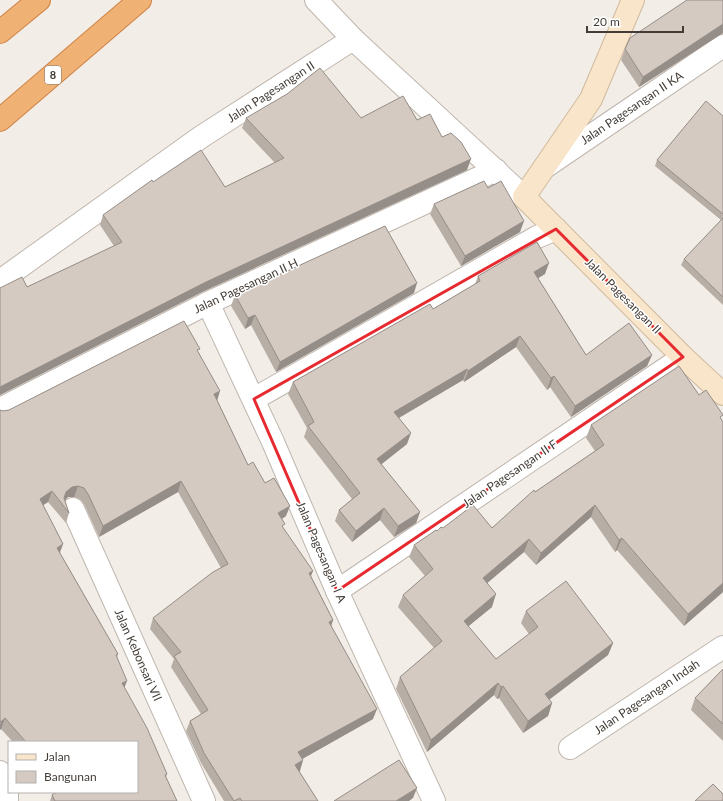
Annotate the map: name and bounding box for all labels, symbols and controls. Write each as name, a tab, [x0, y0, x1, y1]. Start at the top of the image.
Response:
scale bar	[587, 8, 683, 34]
text: 20 m	[593, 14, 620, 29]
street label: Jalan Pagesangan II	[224, 58, 317, 125]
road number: 8	[45, 66, 61, 84]
street label: Jalan Pagesangan II KA	[578, 67, 687, 147]
street label: Jalan Pagesangan II H	[191, 255, 300, 316]
street label: Jalan Pagesangan II	[582, 255, 664, 337]
street label: Jalan Pagesangan II F	[459, 436, 560, 511]
street label: Jalan Pagesangan I A	[293, 499, 350, 606]
street label: Jalan Kebonsari VII	[111, 606, 166, 703]
street label: Jalan Pagesangan Indah	[591, 656, 702, 737]
legend	[8, 741, 138, 793]
text: Jalan	[44, 749, 70, 764]
text: Bangunan	[44, 769, 97, 784]

